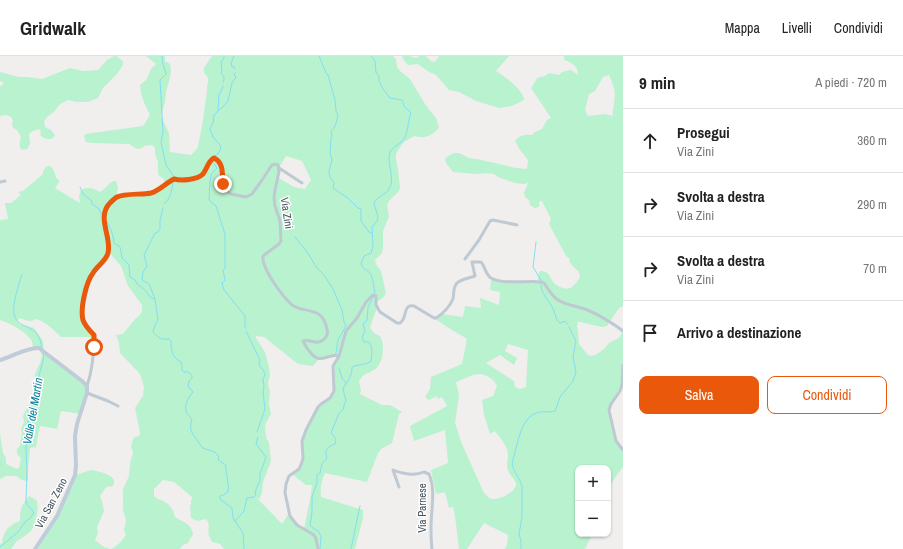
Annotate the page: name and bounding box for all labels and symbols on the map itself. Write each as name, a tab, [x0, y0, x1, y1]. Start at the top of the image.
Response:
route end	[214, 175, 232, 193]
street label: Via Zini	[278, 196, 296, 230]
route start	[85, 338, 103, 356]
water label: Valle del Martin	[19, 376, 47, 446]
street label: Via San Zeno	[32, 475, 70, 531]
street label: Via Parnese	[415, 483, 429, 533]

